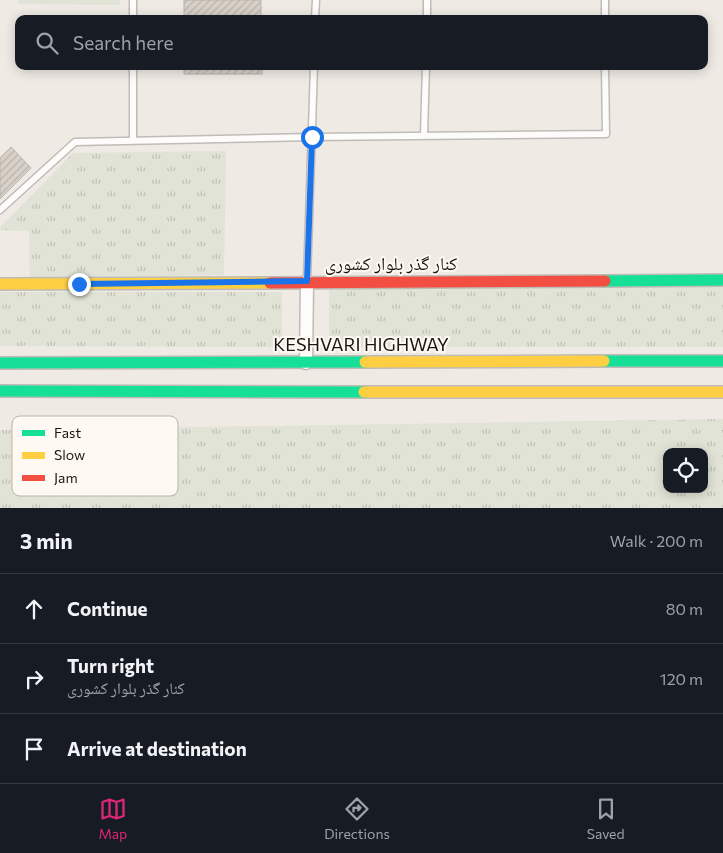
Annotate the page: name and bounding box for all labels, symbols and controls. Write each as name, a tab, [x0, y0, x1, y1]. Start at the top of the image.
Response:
search box	[15, 15, 708, 70]
icon: search	[33, 29, 61, 57]
text: Search here	[73, 31, 173, 54]
route start	[301, 126, 324, 149]
street label: کنار گذر بلوار کشوری	[325, 252, 458, 275]
route end	[68, 273, 91, 296]
street label: KESHVARI HIGHWAY	[273, 333, 449, 355]
legend	[12, 416, 178, 496]
text: Fast	[54, 424, 81, 441]
text: Slow	[54, 446, 85, 463]
map controls	[663, 448, 708, 493]
button: locate	[663, 448, 708, 493]
text: Jam	[54, 469, 78, 486]
text: 3 min	[20, 528, 73, 553]
text: Walk · 200 m	[610, 531, 703, 550]
icon: ahead	[20, 595, 48, 623]
text: Continue	[67, 597, 147, 620]
text: 80 m	[666, 599, 703, 618]
text: Turn right	[67, 654, 154, 677]
icon: right	[20, 665, 48, 693]
text: 120 m	[660, 669, 703, 688]
text: کنار گذر بلوار کشوری	[67, 678, 185, 697]
icon: arrive	[20, 735, 48, 763]
text: Arrive at destination	[67, 737, 247, 760]
tab: Map	[98, 795, 127, 842]
tab: Directions	[324, 795, 390, 842]
tab: Saved	[587, 795, 625, 842]

